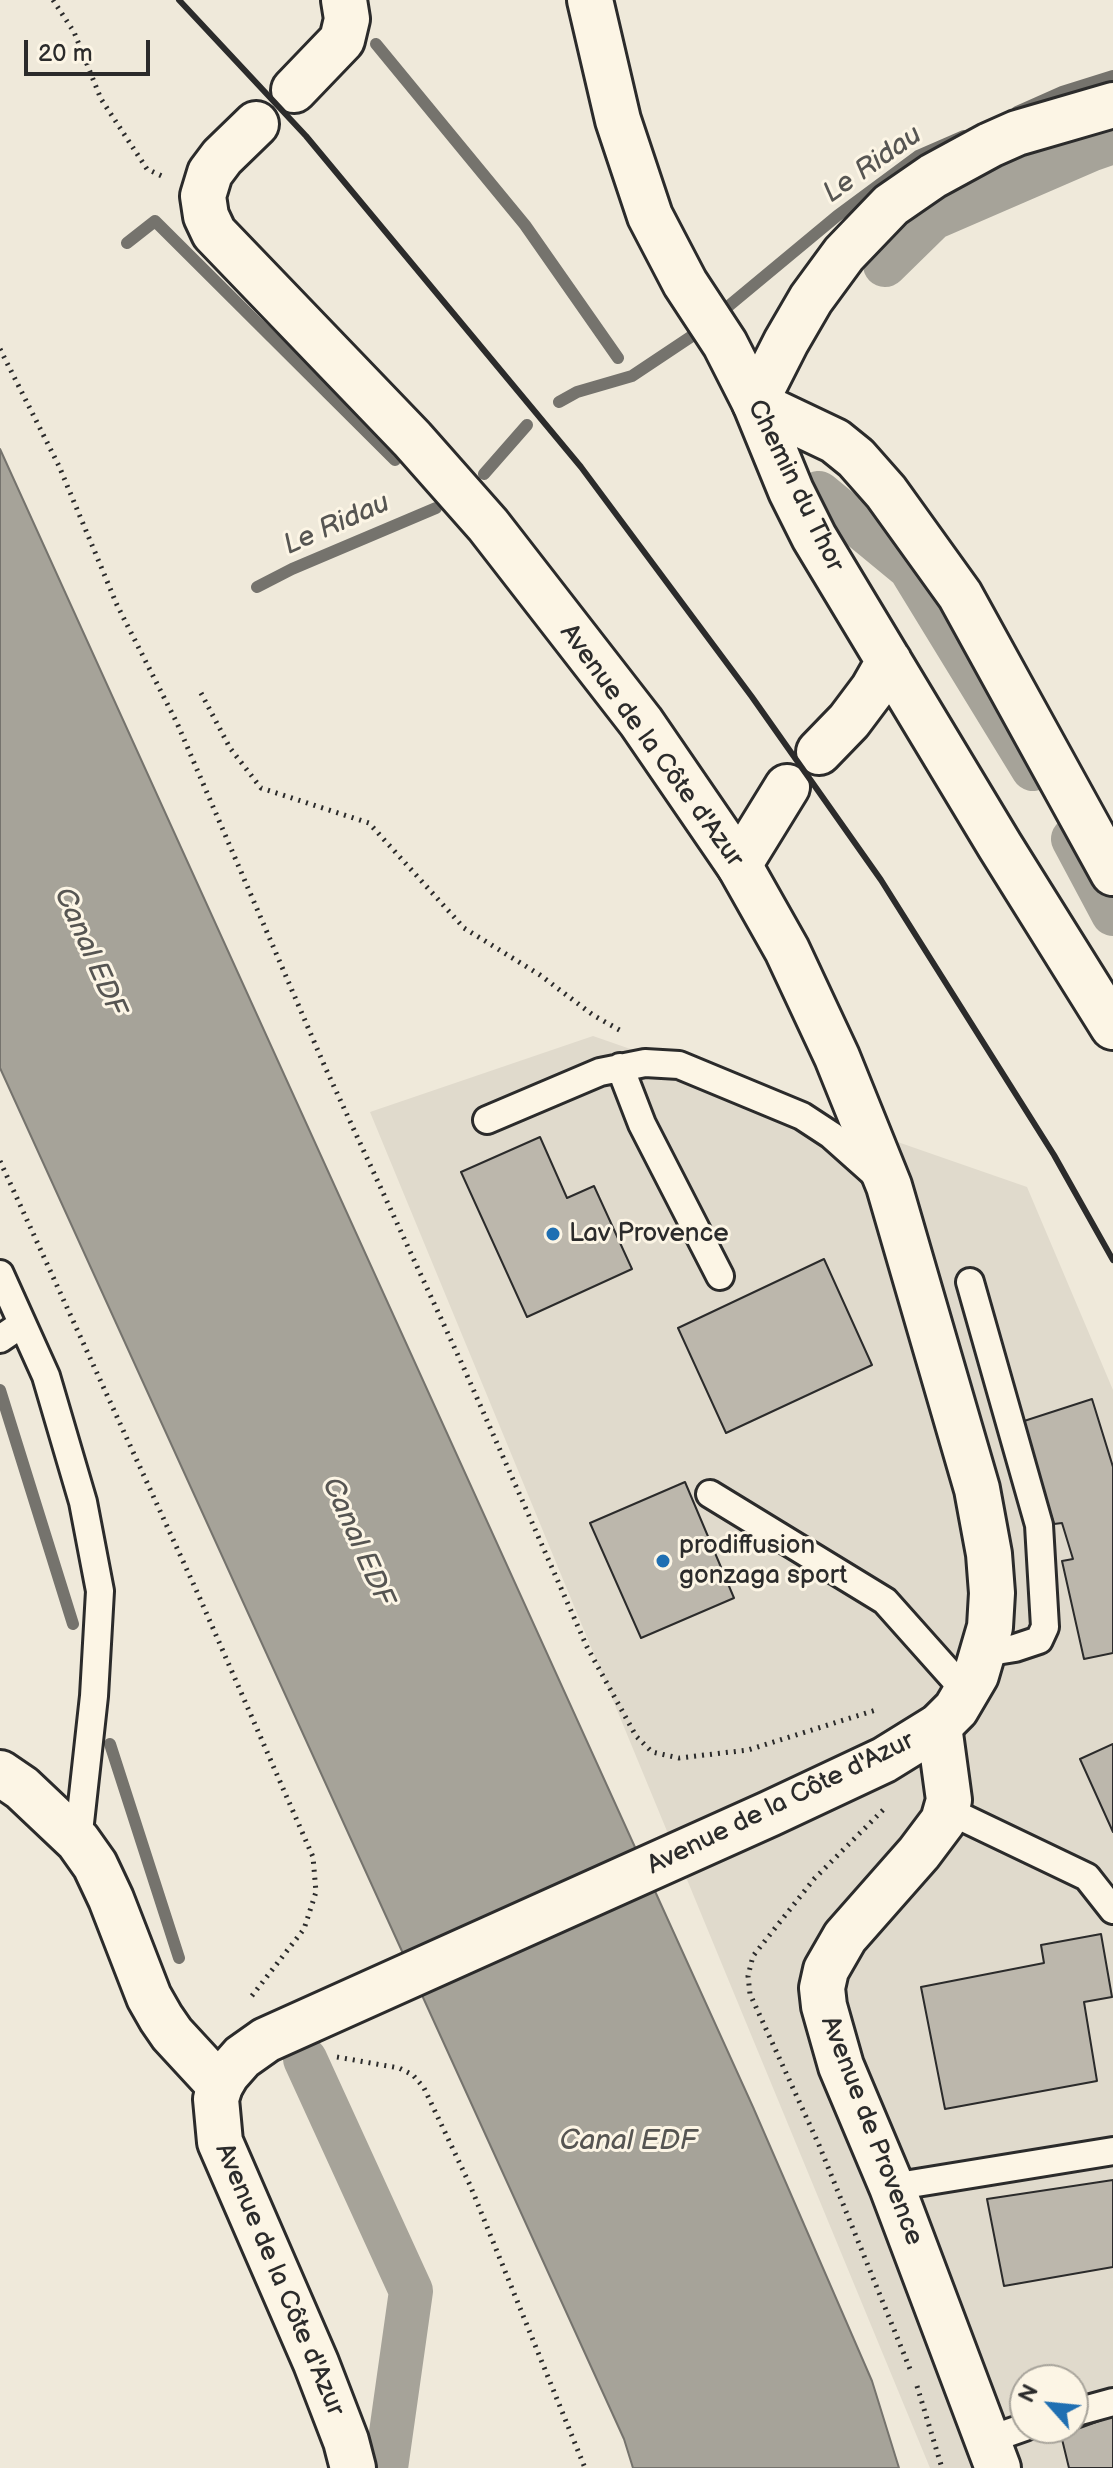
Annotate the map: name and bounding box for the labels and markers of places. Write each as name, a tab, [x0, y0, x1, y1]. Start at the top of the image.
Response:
place label: Lav Provence	[569, 1218, 729, 1250]
marker: Lav Provence	[544, 1225, 562, 1243]
place label: prodiffusion gonzaga sport	[679, 1530, 847, 1592]
marker: prodiffusion gonzaga sport	[654, 1552, 672, 1570]

